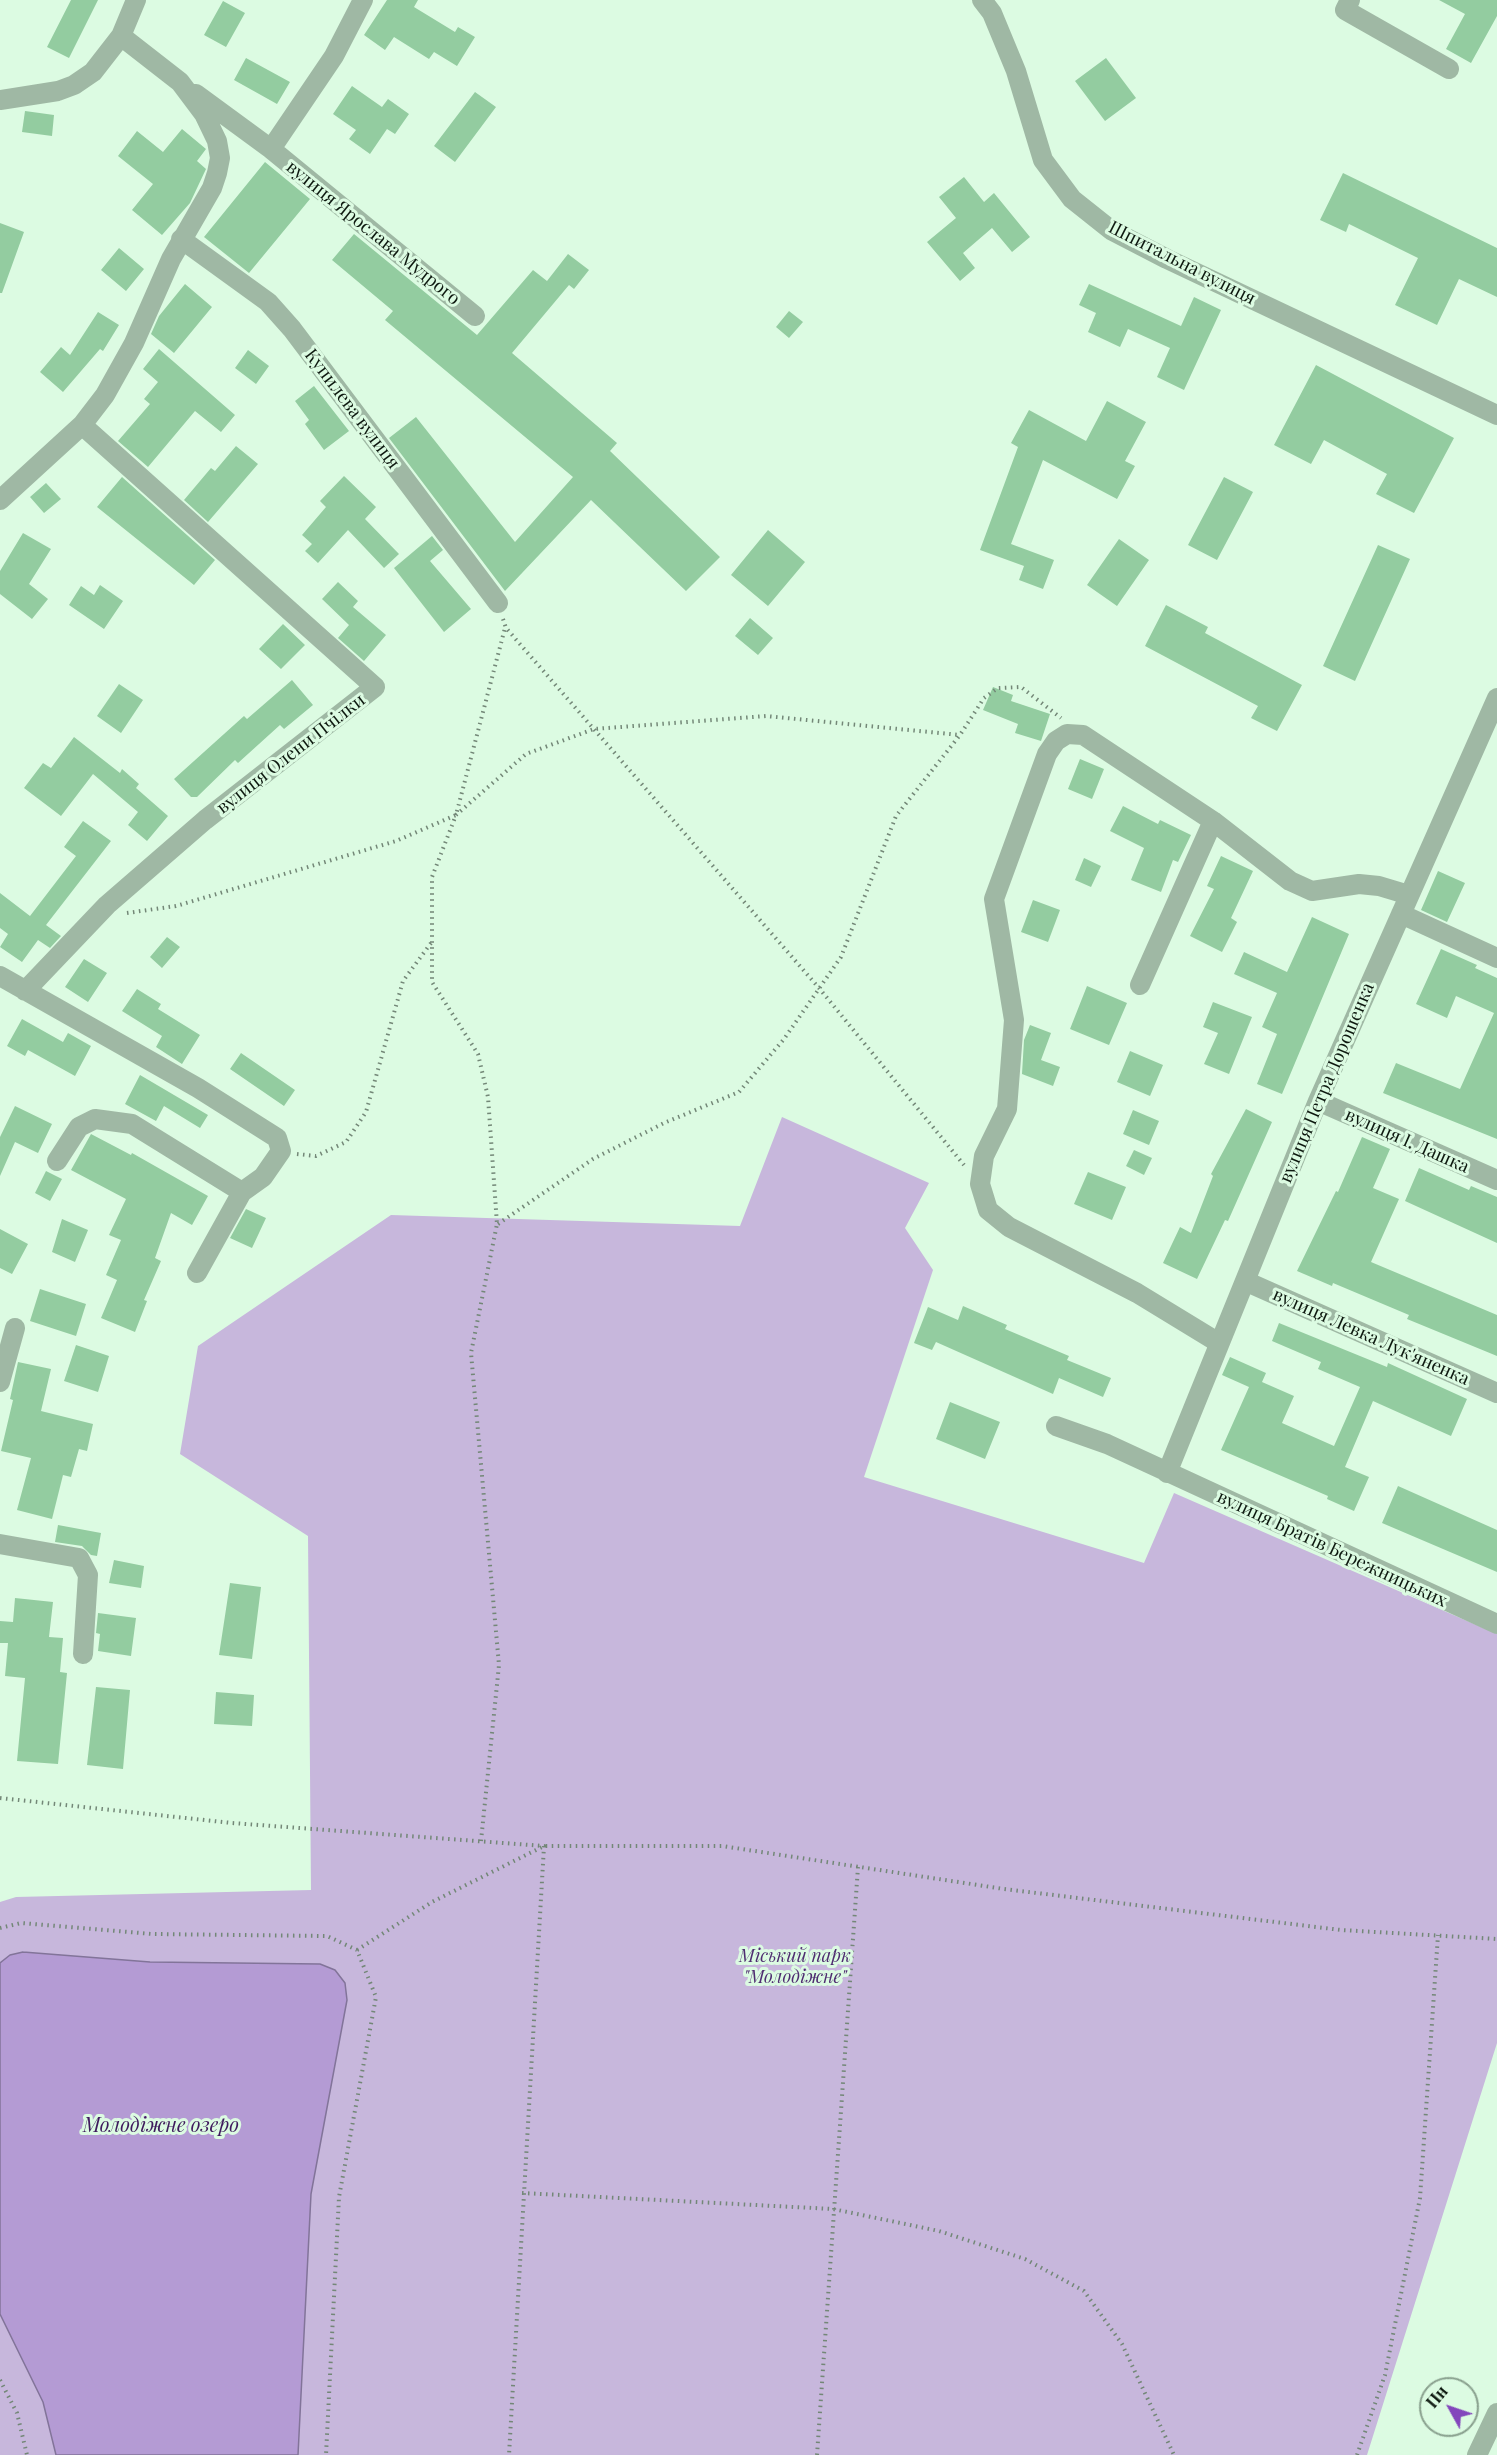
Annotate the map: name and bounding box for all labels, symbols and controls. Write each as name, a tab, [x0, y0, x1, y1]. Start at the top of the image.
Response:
street label: вулиця Ярослава Мудрого	[282, 156, 464, 310]
street label: Шпитальна вулиця	[1105, 217, 1259, 309]
street label: Купилева вулиця	[300, 345, 404, 473]
street label: вулиця Олени Пчілки	[212, 689, 370, 819]
street label: вулиця Петра Дорошенка	[1275, 980, 1379, 1186]
street label: вулиця І. Дашка	[1342, 1104, 1472, 1178]
street label: вулиця Левка Лук'яненка	[1269, 1284, 1473, 1390]
street label: вулиця Братів Бережницьких	[1214, 1486, 1450, 1612]
park label: Міський парк "Молодіжне"	[739, 1945, 851, 1988]
water label: Молодіжне озеро	[83, 2114, 239, 2138]
north arrow	[1419, 2377, 1479, 2437]
text: Пн	[1421, 2381, 1452, 2412]

